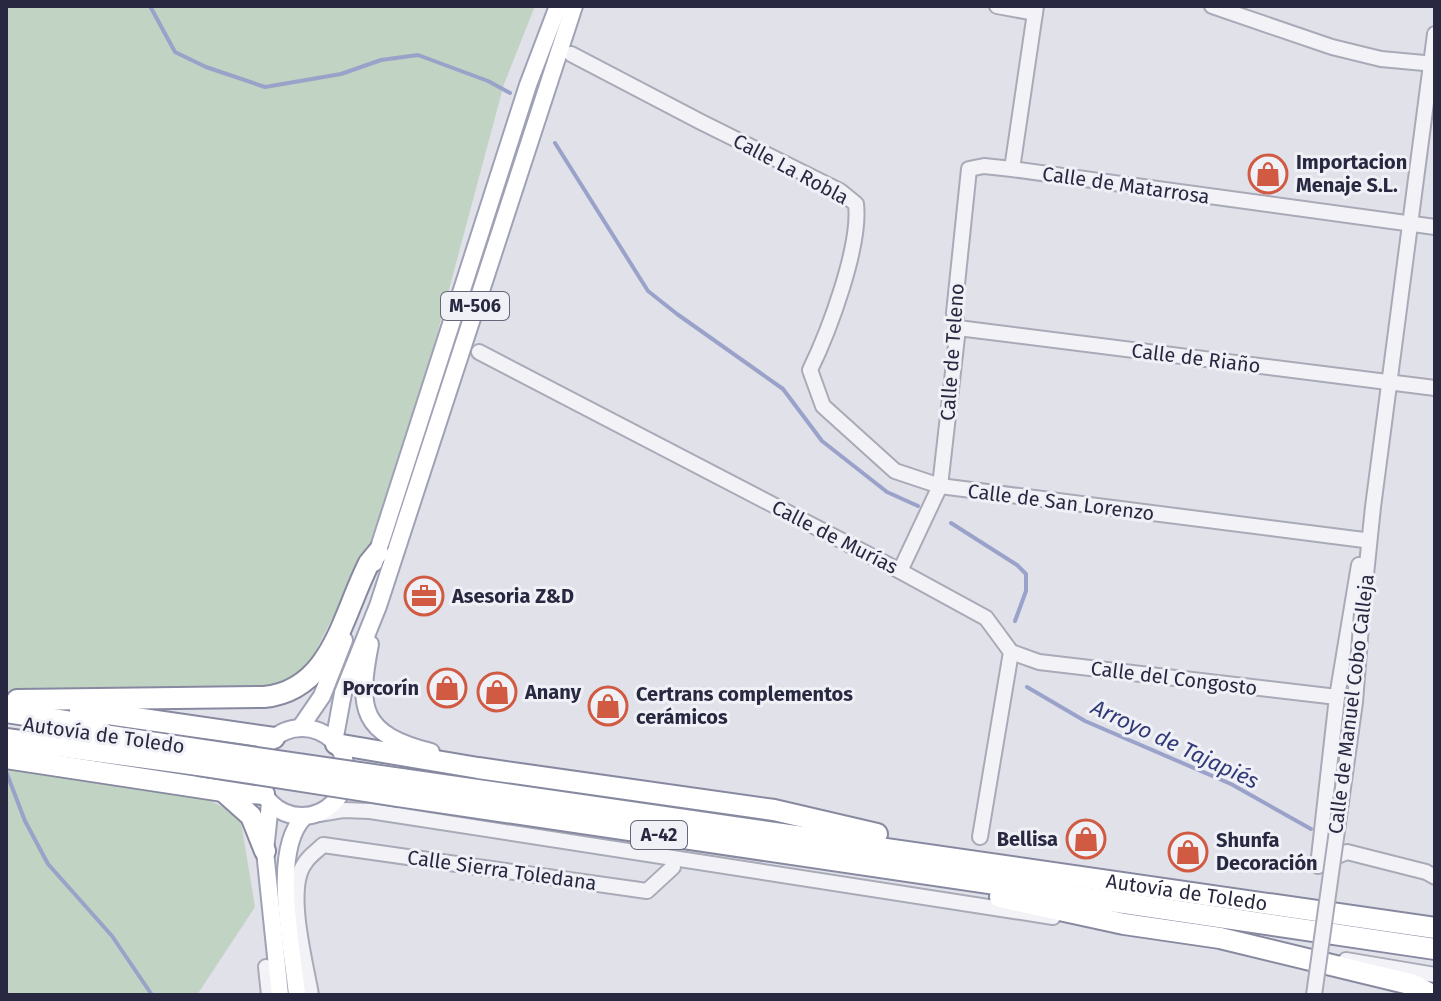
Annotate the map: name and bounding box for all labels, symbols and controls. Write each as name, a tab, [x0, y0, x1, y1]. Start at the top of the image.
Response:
street label: Calle La Robla	[729, 128, 853, 210]
place label: Importacion Menaje S.L.	[1296, 150, 1407, 197]
shop icon: Importacion Menaje S.L.	[1247, 153, 1289, 195]
street label: Calle de Matarrosa	[1041, 161, 1211, 209]
street label: Calle de Teleno	[935, 282, 969, 422]
road number: M-506	[441, 292, 509, 320]
street label: Calle de Riaño	[1130, 338, 1262, 378]
street label: Calle de San Lorenzo	[966, 479, 1156, 525]
street label: Calle de Murías	[768, 495, 902, 579]
street label: Calle de Manuel Cobo Calleja	[1323, 573, 1379, 835]
office icon: Asesoria Z&D	[403, 575, 445, 617]
place label: Asesoria Z&D	[451, 584, 574, 608]
street label: Calle del Congosto	[1089, 656, 1259, 700]
shop icon: Porcorín	[426, 667, 468, 709]
shop icon: Anany	[476, 671, 518, 713]
place label: Porcorín	[342, 676, 419, 700]
place label: Anany	[524, 680, 582, 704]
place label: Certrans complementos cerámicos	[636, 682, 853, 729]
shop icon: Certrans complementos cerámicos	[587, 685, 629, 727]
water label: Arroyo de Tajapiés	[1086, 693, 1263, 795]
street label: Autovía de Toledo	[22, 712, 186, 758]
shop icon: Bellisa	[1065, 818, 1107, 860]
road number: A-42	[631, 821, 687, 849]
place label: Bellisa	[997, 827, 1058, 851]
place label: Shunfa Decoración	[1216, 828, 1318, 875]
shop icon: Shunfa Decoración	[1167, 831, 1209, 873]
street label: Calle Sierra Toledana	[406, 845, 598, 895]
street label: Autovía de Toledo	[1105, 869, 1269, 916]

